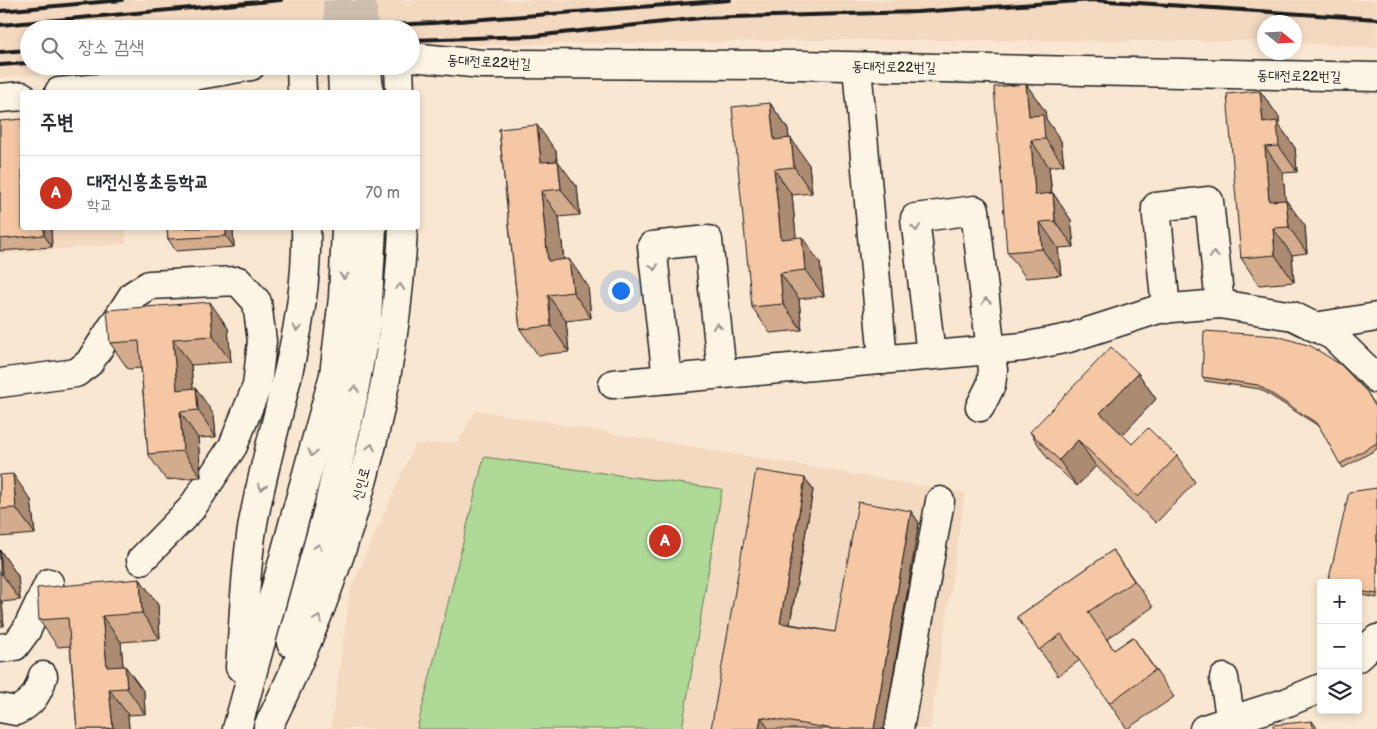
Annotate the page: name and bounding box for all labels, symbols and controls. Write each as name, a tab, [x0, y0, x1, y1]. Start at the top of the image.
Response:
north arrow	[1257, 15, 1302, 60]
search box	[20, 20, 420, 75]
icon: search	[38, 34, 66, 62]
text: 장소 검색	[78, 36, 144, 59]
street label: 동대전로22번길	[447, 51, 532, 73]
street label: 동대전로22번길	[852, 58, 937, 76]
street label: 동대전로22번길	[1257, 67, 1342, 85]
text: 주변	[40, 110, 74, 135]
text: 대전신흥초등학교	[87, 171, 209, 194]
text: A	[51, 184, 61, 203]
text: 70 m	[365, 184, 400, 203]
text: 학교	[87, 196, 113, 215]
one-way arrow	[910, 224, 921, 232]
one-way arrow	[1209, 251, 1220, 259]
one-way arrow	[648, 263, 659, 271]
one-way arrow	[339, 272, 350, 280]
your location	[608, 278, 634, 304]
one-way arrow	[394, 283, 405, 291]
one-way arrow	[981, 297, 992, 305]
one-way arrow	[712, 321, 723, 329]
one-way arrow	[292, 324, 302, 332]
one-way arrow	[349, 385, 359, 393]
one-way arrow	[365, 442, 376, 451]
one-way arrow	[308, 448, 318, 456]
street label: 신인로	[348, 465, 374, 503]
one-way arrow	[257, 482, 268, 491]
pin: A	[649, 522, 681, 560]
one-way arrow	[312, 543, 323, 552]
map controls	[1317, 579, 1362, 714]
button: +	[1317, 579, 1362, 624]
one-way arrow	[312, 615, 322, 623]
button: −	[1317, 624, 1362, 669]
button: layers	[1317, 669, 1362, 714]

